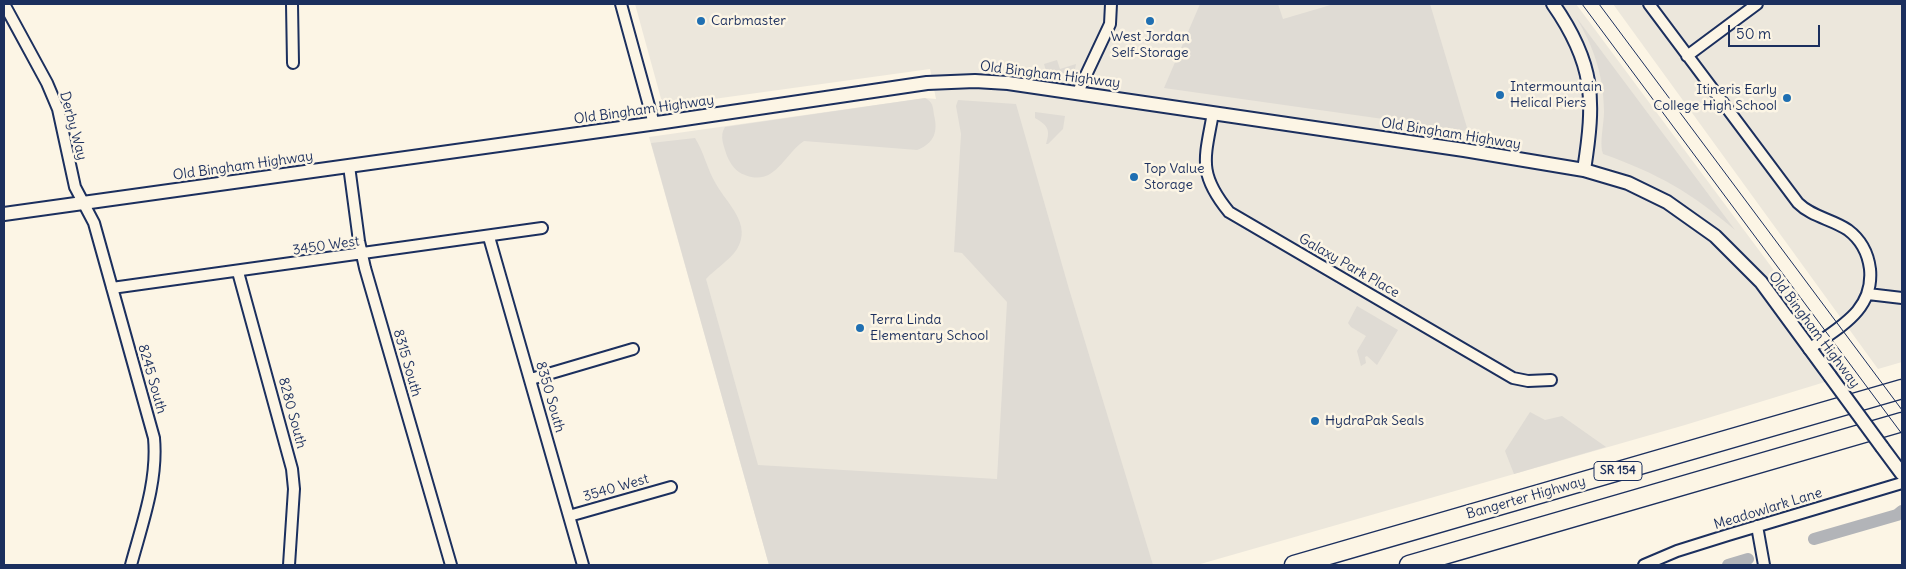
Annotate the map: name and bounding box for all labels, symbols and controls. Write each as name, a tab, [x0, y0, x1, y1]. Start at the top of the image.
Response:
place label: Carbmaster	[711, 13, 786, 29]
marker: Carbmaster	[695, 15, 707, 27]
marker: West Jordan Self-Storage	[1144, 15, 1156, 27]
scale bar	[1731, 15, 1824, 47]
text: 50 m	[1736, 24, 1771, 43]
place label: West Jordan Self-Storage	[1110, 29, 1190, 62]
street label: Old Bingham Highway	[979, 58, 1121, 92]
place label: Intermountain Helical Piers	[1510, 79, 1602, 111]
place label: Itineris Early College High School	[1653, 82, 1777, 114]
marker: Intermountain Helical Piers	[1494, 89, 1506, 101]
street label: Derby Way	[56, 90, 90, 162]
street label: Old Bingham Highway	[573, 92, 715, 128]
marker: Itineris Early College High School	[1781, 92, 1793, 104]
street label: Old Bingham Highway	[1380, 115, 1522, 153]
street label: Old Bingham Highway	[172, 148, 314, 184]
place label: Top Value Storage	[1144, 161, 1205, 193]
marker: Top Value Storage	[1128, 171, 1140, 183]
street label: Galaxy Park Place	[1296, 230, 1402, 302]
street label: 3450 West	[291, 233, 361, 259]
street label: Old Bingham Highway	[1765, 269, 1863, 391]
place label: Terra Linda Elementary School	[870, 312, 988, 344]
marker: Terra Linda Elementary School	[854, 322, 866, 334]
street label: 8315 South	[389, 327, 425, 399]
street label: 8245 South	[134, 342, 170, 416]
street label: 8350 South	[532, 359, 568, 435]
street label: 8280 South	[274, 376, 310, 450]
place label: HydraPak Seals	[1325, 413, 1424, 429]
marker: HydraPak Seals	[1309, 415, 1321, 427]
road number: SR 154	[1594, 462, 1642, 481]
street label: 3540 West	[581, 471, 651, 505]
street label: Bangerter Highway	[1464, 473, 1588, 523]
street label: Meadowlark Lane	[1712, 485, 1824, 533]

